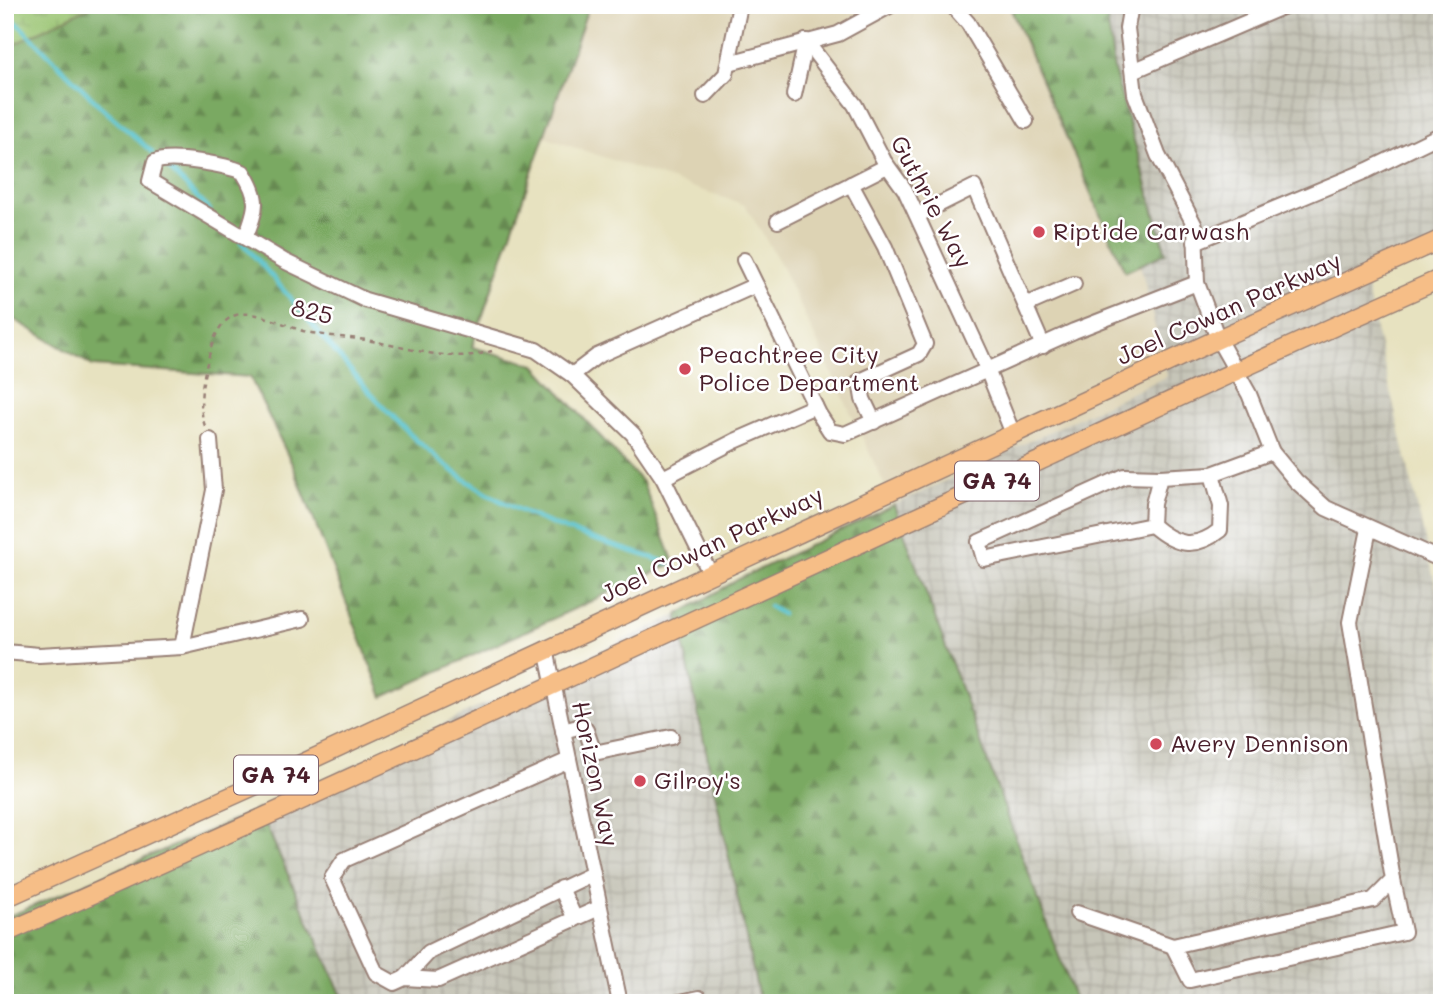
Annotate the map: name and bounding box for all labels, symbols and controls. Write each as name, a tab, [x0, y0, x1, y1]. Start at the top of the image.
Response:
street label: Guthrie Way	[884, 130, 980, 273]
place label: Riptide Carwash	[1053, 215, 1249, 246]
marker: Riptide Carwash	[1031, 224, 1047, 240]
street label: Joel Cowan Parkway	[1111, 244, 1345, 371]
street label: 825	[288, 291, 336, 330]
place label: Peachtree City Police Department	[699, 338, 919, 397]
marker: Peachtree City Police Department	[677, 361, 693, 377]
road number: GA 74	[955, 461, 1039, 500]
street label: Joel Cowan Parkway	[595, 478, 828, 609]
street label: Horizon Way	[566, 698, 627, 849]
place label: Avery Dennison	[1170, 727, 1349, 758]
marker: Avery Dennison	[1148, 736, 1164, 752]
road number: GA 74	[234, 755, 318, 794]
place label: Gilroy's	[654, 764, 741, 795]
marker: Gilroy's	[632, 773, 648, 789]

